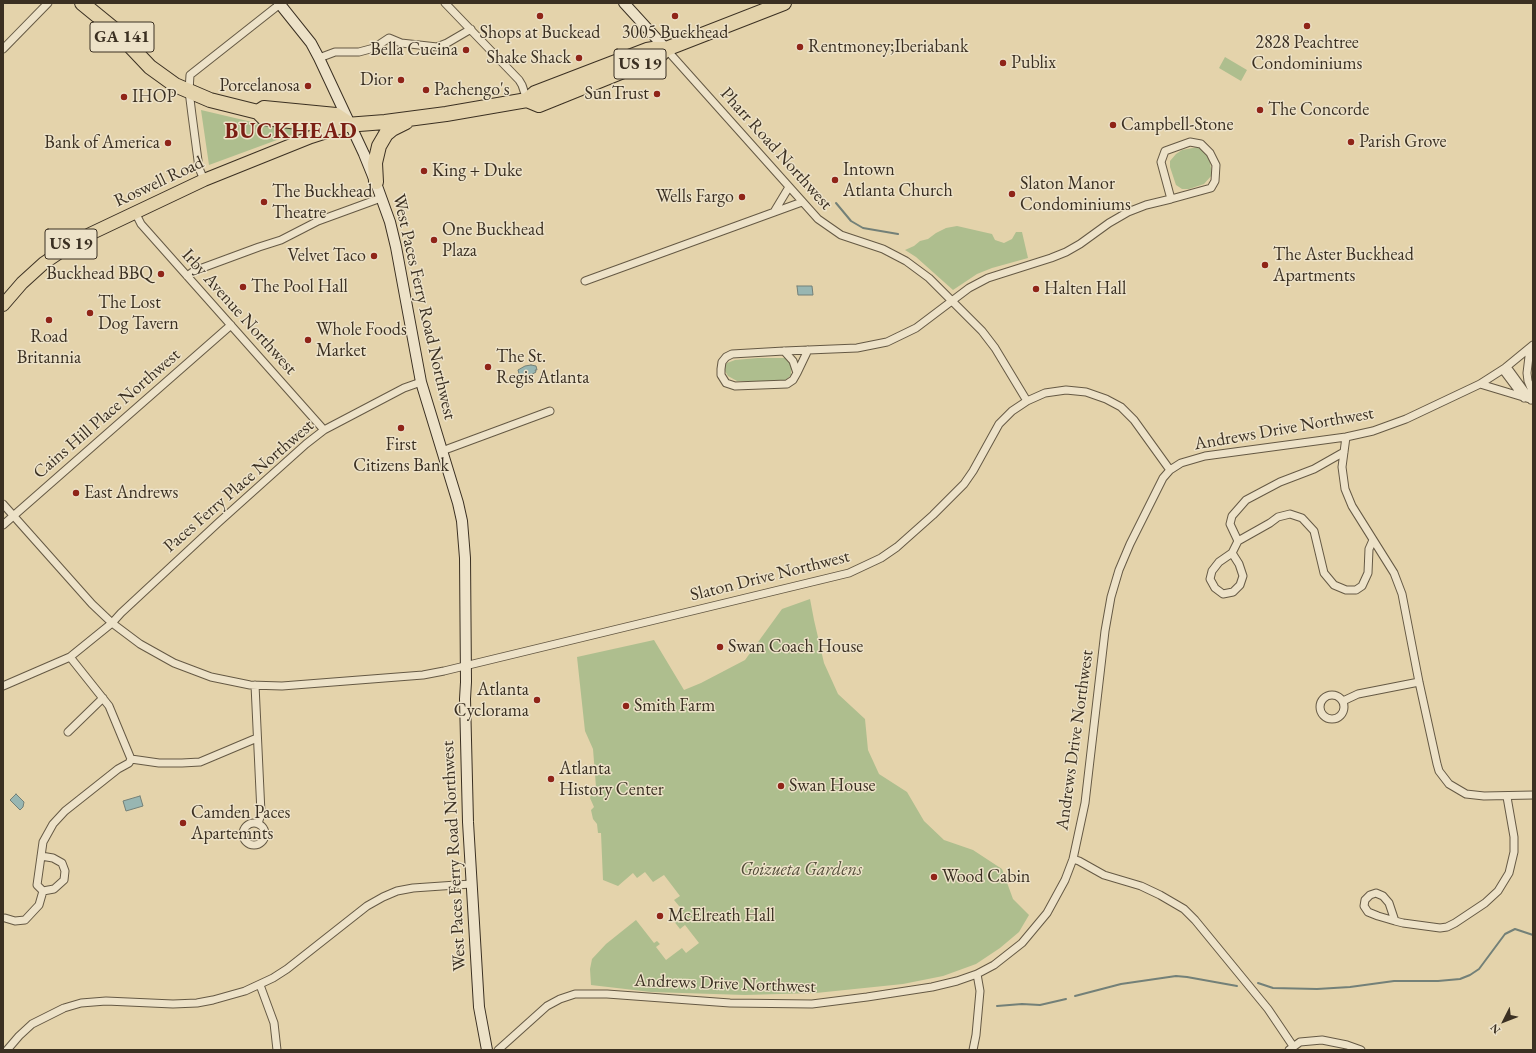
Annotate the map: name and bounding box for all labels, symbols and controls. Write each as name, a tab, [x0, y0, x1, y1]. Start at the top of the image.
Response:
marker: Shops at Buckead	[535, 11, 545, 21]
marker: 3005 Buckhead	[670, 11, 680, 21]
marker: 2828 Peachtree Condominiums	[1302, 21, 1312, 31]
road number: GA 141	[90, 22, 154, 52]
place label: Shops at Buckead	[480, 22, 600, 44]
place label: 3005 Buckhead	[622, 22, 728, 44]
place label: 2828 Peachtree Condominiums	[1252, 32, 1362, 74]
place label: Rentmoney;Iberiabank	[808, 36, 968, 58]
place label: Bella Cucina	[370, 39, 458, 61]
marker: Rentmoney;Iberiabank	[795, 42, 805, 52]
marker: Bella Cucina	[461, 45, 471, 55]
place label: Shake Shack	[487, 47, 571, 69]
road number: US 19	[614, 49, 666, 79]
place label: Publix	[1011, 52, 1056, 74]
marker: Shake Shack	[574, 53, 584, 63]
marker: Publix	[998, 58, 1008, 68]
place label: Dior	[360, 69, 393, 91]
place label: Porcelanosa	[219, 75, 300, 97]
marker: Dior	[396, 75, 406, 85]
place label: Pachengo's	[434, 79, 509, 101]
marker: Porcelanosa	[303, 81, 313, 91]
place label: SunTrust	[584, 83, 649, 105]
street label: Pharr Road Northwest	[715, 83, 837, 215]
marker: Pachengo's	[421, 85, 431, 95]
place label: IHOP	[132, 86, 176, 108]
marker: SunTrust	[652, 89, 662, 99]
marker: IHOP	[119, 92, 129, 102]
place label: The Concorde	[1268, 99, 1369, 121]
marker: The Concorde	[1255, 105, 1265, 115]
place label: Campbell-Stone	[1121, 114, 1234, 136]
district label: BUCKHEAD	[224, 119, 358, 145]
marker: Campbell-Stone	[1108, 120, 1118, 130]
place label: Parish Grove	[1359, 131, 1447, 153]
place label: Bank of America	[44, 132, 160, 154]
marker: Parish Grove	[1346, 137, 1356, 147]
marker: Bank of America	[163, 138, 173, 148]
street label: Roswell Road	[111, 152, 207, 212]
place label: Intown Atlanta Church	[843, 159, 953, 202]
place label: King + Duke	[432, 160, 522, 182]
marker: King + Duke	[419, 166, 429, 176]
place label: Slaton Manor Condominiums	[1020, 173, 1131, 216]
marker: Intown Atlanta Church	[830, 175, 840, 185]
place label: The Buckhead Theatre	[272, 181, 372, 224]
place label: Wells Fargo	[656, 186, 734, 208]
marker: Slaton Manor Condominiums	[1007, 189, 1017, 199]
street label: West Paces Ferry Road Northwest	[388, 192, 460, 422]
marker: Wells Fargo	[737, 192, 747, 202]
marker: The Buckhead Theatre	[259, 197, 269, 207]
place label: One Buckhead Plaza	[442, 219, 544, 262]
road number: US 19	[45, 229, 97, 259]
marker: One Buckhead Plaza	[429, 235, 439, 245]
place label: The Aster Buckhead Apartments	[1273, 244, 1414, 286]
street label: Irby Avenue Northwest	[177, 245, 301, 379]
place label: Velvet Taco	[287, 245, 366, 267]
marker: Velvet Taco	[369, 251, 379, 261]
marker: The Aster Buckhead Apartments	[1260, 260, 1270, 270]
place label: Buckhead BBQ	[46, 263, 153, 285]
marker: Buckhead BBQ	[156, 269, 166, 279]
place label: The Pool Hall	[251, 276, 348, 298]
place label: Halten Hall	[1044, 278, 1126, 300]
marker: The Pool Hall	[238, 282, 248, 292]
marker: Halten Hall	[1031, 284, 1041, 294]
place label: The Lost Dog Tavern	[98, 292, 179, 334]
marker: The Lost Dog Tavern	[85, 308, 95, 318]
marker: Road Britannia	[44, 315, 54, 325]
place label: Whole Foods Market	[316, 319, 407, 362]
place label: Road Britannia	[17, 326, 81, 368]
marker: Whole Foods Market	[303, 335, 313, 345]
street label: Cains Hill Place Northwest	[29, 344, 185, 484]
place label: The St. Regis Atlanta	[496, 346, 589, 388]
marker: The St. Regis Atlanta	[483, 362, 493, 372]
street label: Andrews Drive Northwest	[1193, 403, 1375, 455]
street label: Paces Ferry Place Northwest	[160, 415, 318, 557]
marker: First Citizens Bank	[396, 423, 406, 433]
place label: First Citizens Bank	[353, 434, 449, 476]
place label: East Andrews	[84, 482, 178, 504]
marker: East Andrews	[71, 488, 81, 498]
street label: Slaton Drive Northwest	[688, 546, 852, 606]
place label: Swan Coach House	[728, 636, 863, 658]
marker: Swan Coach House	[715, 642, 725, 652]
street label: Andrews Drive Northwest	[1052, 648, 1098, 832]
place label: Atlanta Cyclorama	[454, 679, 529, 722]
marker: Atlanta Cyclorama	[532, 695, 542, 705]
place label: Smith Farm	[634, 695, 715, 717]
marker: Smith Farm	[621, 701, 631, 711]
street label: West Paces Ferry Road Northwest	[437, 740, 471, 972]
place label: Atlanta History Center	[559, 758, 664, 800]
marker: Atlanta History Center	[546, 774, 556, 784]
place label: Swan House	[789, 775, 876, 797]
marker: Swan House	[776, 781, 786, 791]
place label: Camden Paces Apartemnts	[191, 802, 290, 844]
marker: Camden Paces Apartemnts	[178, 818, 188, 828]
park label: Goizueta Gardens	[740, 859, 862, 881]
place label: Wood Cabin	[942, 866, 1030, 888]
marker: Wood Cabin	[929, 872, 939, 882]
place label: McElreath Hall	[668, 905, 775, 927]
marker: McElreath Hall	[655, 911, 665, 921]
street label: Andrews Drive Northwest	[634, 970, 816, 998]
north arrow	[1484, 1001, 1524, 1041]
text: N	[1487, 1021, 1503, 1037]

